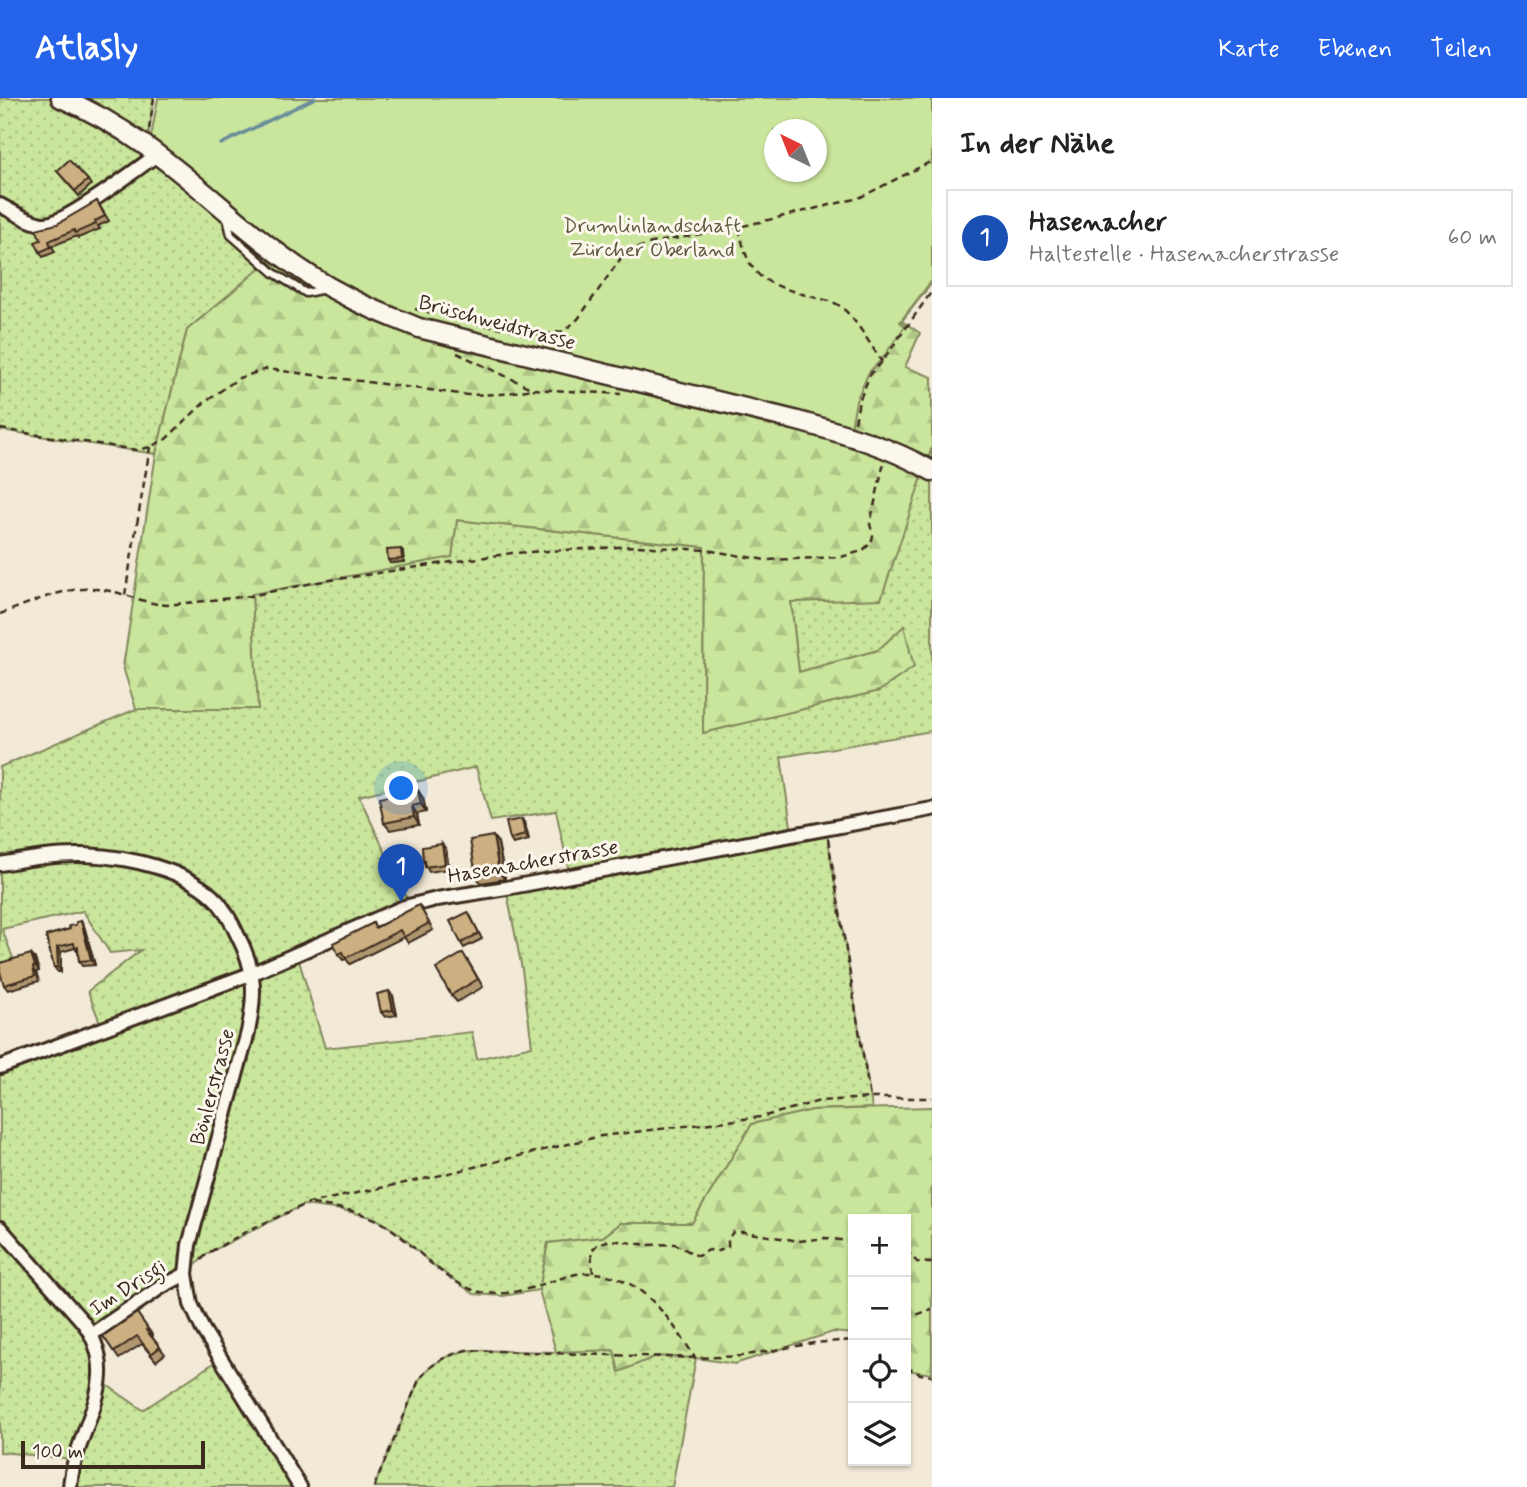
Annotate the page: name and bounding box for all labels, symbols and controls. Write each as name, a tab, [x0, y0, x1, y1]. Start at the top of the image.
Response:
text: Atlasly	[35, 27, 138, 71]
text: Karte	[1218, 34, 1280, 65]
text: Ebenen	[1318, 34, 1392, 65]
text: Teilen	[1430, 34, 1492, 65]
north arrow	[764, 119, 827, 182]
text: In der Nähe	[960, 124, 1115, 163]
text: Hasenacher	[1029, 206, 1167, 240]
park label: Drumlinlandschaft Zürcher Oberland	[563, 212, 741, 264]
text: 1	[980, 223, 990, 253]
text: 60 m	[1448, 223, 1497, 253]
text: Haltestelle · Hasenacherstrasse	[1029, 240, 1339, 270]
street label: Brüschweidstrasse	[415, 289, 579, 357]
your location	[384, 771, 418, 805]
street label: Hasenacherstrasse	[445, 833, 621, 891]
pin: 1	[378, 844, 424, 902]
street label: Bönlerstrasse	[184, 1026, 242, 1148]
map controls	[848, 1214, 911, 1466]
button: +	[848, 1214, 911, 1277]
street label: Im Drisgi	[84, 1253, 173, 1325]
button: −	[848, 1277, 911, 1340]
button: locate	[848, 1340, 911, 1403]
button: layers	[848, 1403, 911, 1466]
scale bar	[21, 1438, 205, 1470]
text: 100 m	[32, 1440, 83, 1465]

